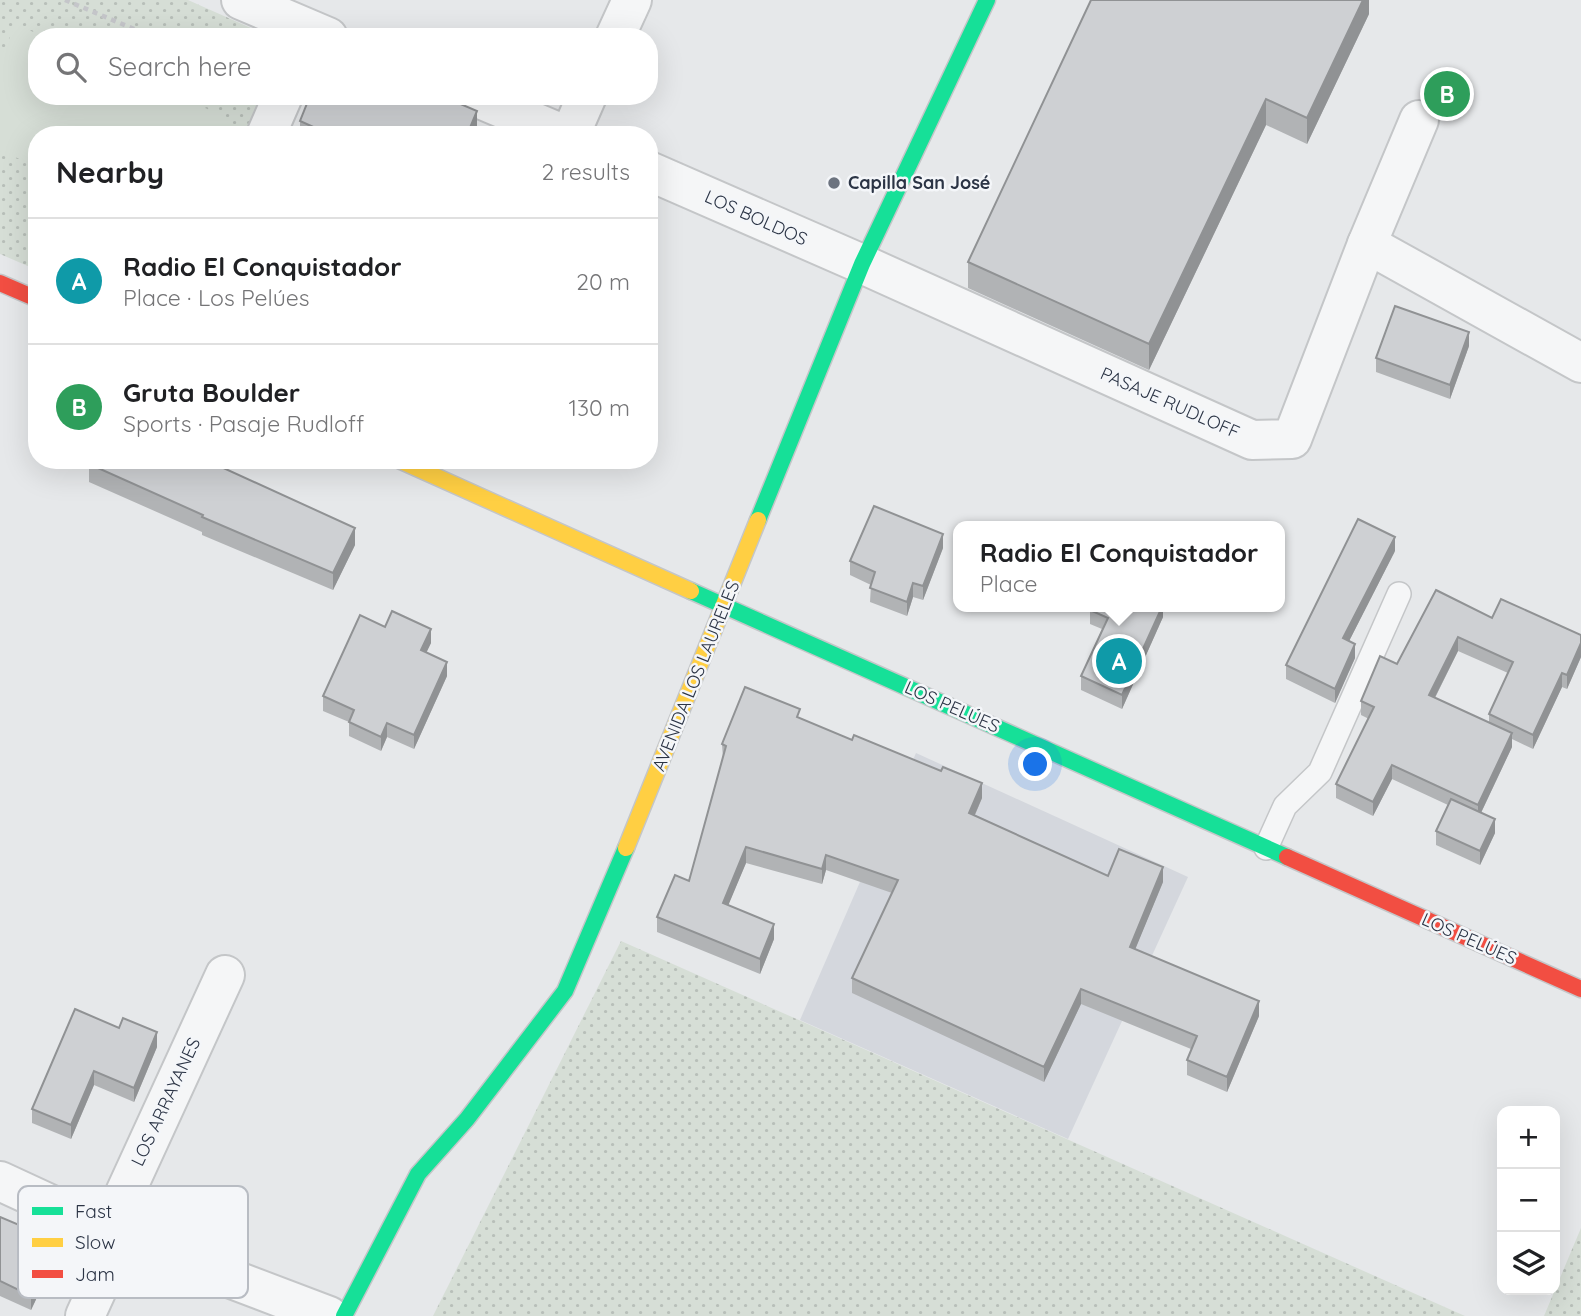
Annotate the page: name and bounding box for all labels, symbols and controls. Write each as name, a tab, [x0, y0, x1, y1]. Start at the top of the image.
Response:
search box	[28, 28, 658, 105]
icon: search	[52, 48, 90, 86]
text: Search here	[108, 50, 252, 83]
pin: B	[1424, 68, 1470, 120]
text: Nearby	[56, 153, 164, 191]
text: 2 results	[541, 157, 630, 186]
place label: Capilla San José	[848, 171, 991, 194]
marker: Capilla San José	[826, 175, 842, 191]
street label: LOS BOLDOS	[701, 185, 811, 250]
text: Radio El Conquistador	[123, 250, 402, 283]
text: A	[72, 267, 86, 296]
text: 20 m	[576, 267, 630, 296]
text: Place · Los Pelúes	[123, 283, 310, 312]
street label: PASAJE RUDLOFF	[1097, 362, 1243, 444]
text: Gruta Boulder	[123, 376, 300, 409]
text: B	[71, 393, 87, 422]
text: 130 m	[568, 393, 630, 422]
text: Sports · Pasaje Rudloff	[123, 409, 364, 438]
popup	[953, 521, 1285, 612]
text: Radio El Conquistador	[980, 536, 1258, 569]
text: Place	[980, 569, 1038, 598]
street label: AVENIDA LOS LAURELES	[647, 577, 744, 774]
pin: A	[1096, 635, 1142, 687]
street label: LOS PELÚES	[901, 675, 1003, 738]
your location	[1018, 747, 1052, 781]
street label: LOS PELÚES	[1418, 907, 1520, 970]
street label: LOS ARRAYANES	[126, 1034, 205, 1170]
map controls	[1497, 1106, 1560, 1295]
button: +	[1497, 1106, 1560, 1169]
button: −	[1497, 1169, 1560, 1232]
legend	[18, 1186, 248, 1298]
text: Fast	[75, 1199, 112, 1223]
text: Slow	[75, 1230, 116, 1254]
button: layers	[1497, 1232, 1560, 1295]
text: Jam	[75, 1262, 115, 1286]

